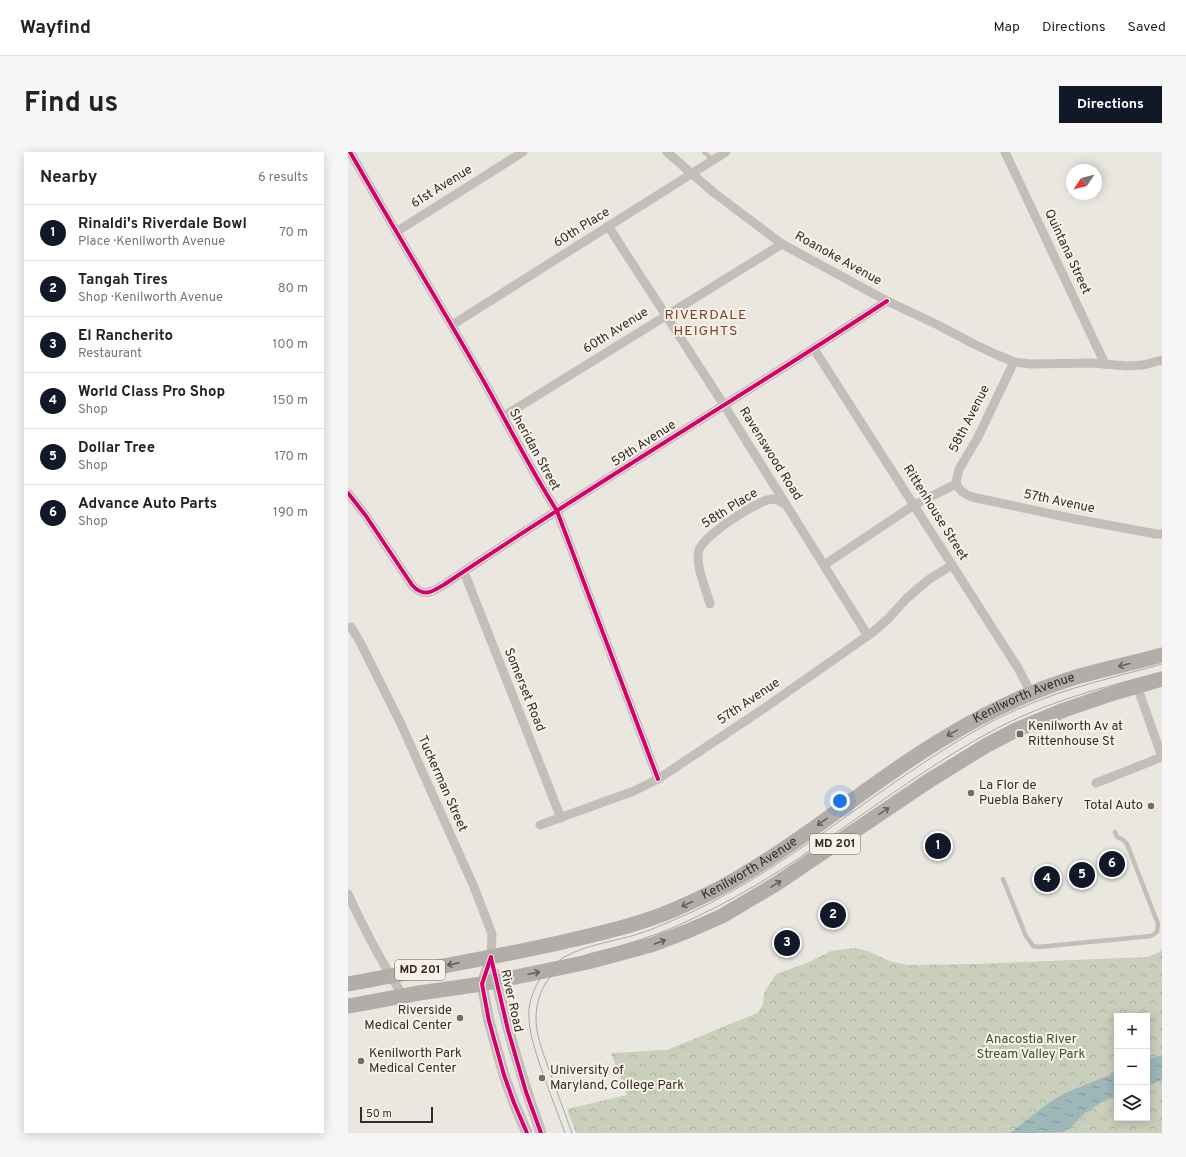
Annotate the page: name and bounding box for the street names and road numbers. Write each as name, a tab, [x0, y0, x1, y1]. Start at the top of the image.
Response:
street label: 61st Avenue	[408, 162, 476, 212]
street label: 60th Place	[551, 204, 613, 252]
street label: Quintana Street	[1040, 207, 1094, 297]
street label: Roanoke Avenue	[792, 228, 884, 290]
street label: 60th Avenue	[580, 305, 652, 357]
street label: 58th Avenue	[946, 383, 994, 455]
street label: Ravenswood Road	[735, 404, 805, 504]
street label: Sheridan Street	[505, 406, 563, 494]
street label: 59th Avenue	[609, 417, 679, 471]
street label: Rittenhouse Street	[899, 462, 971, 564]
street label: 58th Place	[699, 486, 761, 532]
street label: 57th Avenue	[1022, 487, 1096, 517]
street label: Somerset Road	[500, 646, 548, 734]
street label: Kenilworth Avenue	[971, 670, 1077, 728]
street label: 57th Avenue	[715, 675, 783, 729]
street label: Tuckerman Street	[414, 733, 470, 835]
street label: Kenilworth Avenue	[699, 834, 801, 904]
road number: MD 201	[810, 834, 860, 854]
road number: MD 201	[395, 960, 445, 980]
street label: River Road	[496, 968, 526, 1034]

